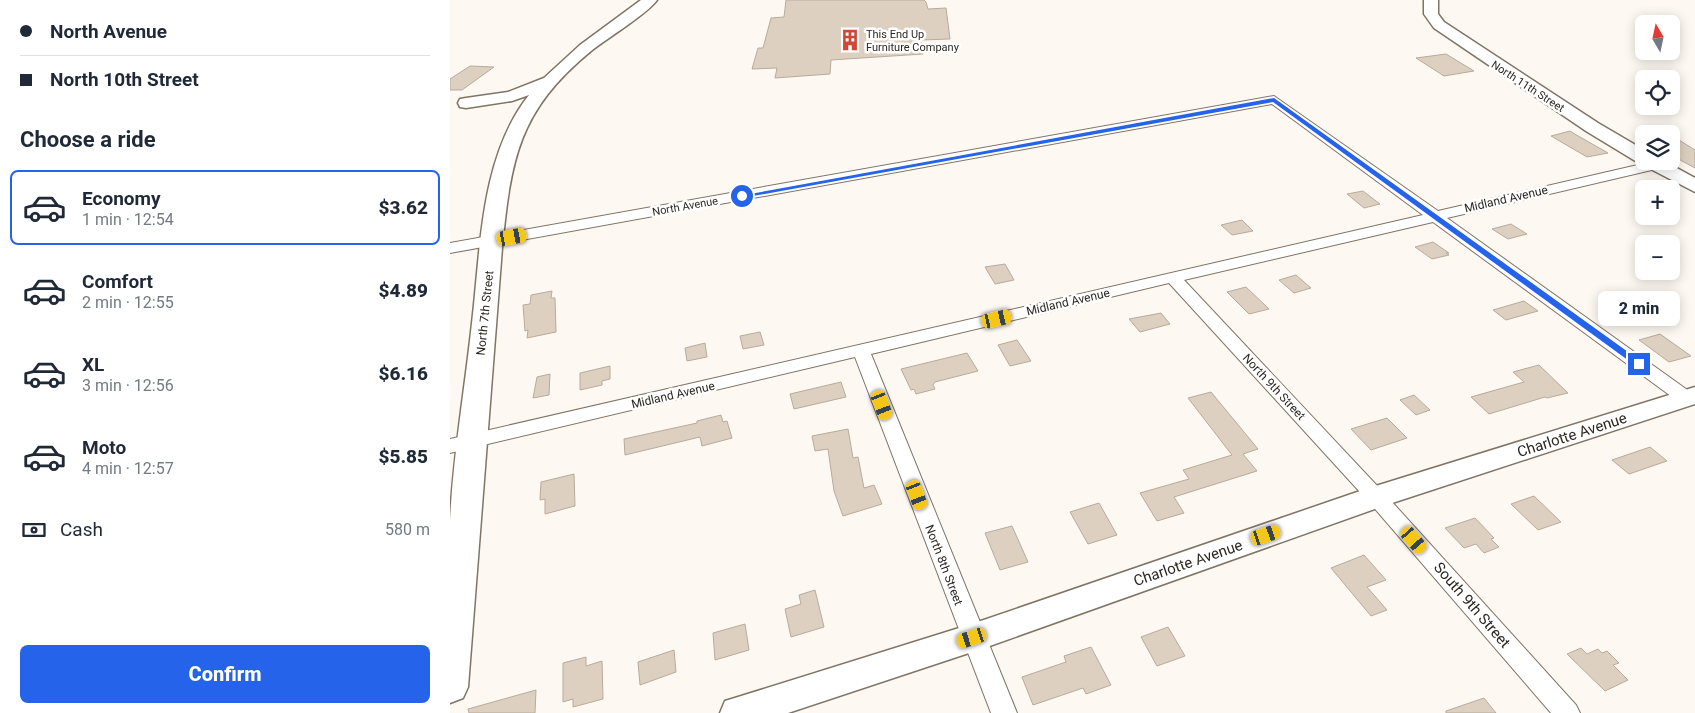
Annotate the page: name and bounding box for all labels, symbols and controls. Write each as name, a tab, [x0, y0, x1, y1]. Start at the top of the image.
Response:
north arrow	[1635, 15, 1680, 60]
map controls	[1635, 15, 1680, 280]
text: North Avenue	[50, 20, 167, 43]
building icon: This End Up Furniture Company	[837, 27, 863, 53]
place label: This End Up Furniture Company	[866, 28, 960, 54]
street label: North 11th Street	[1489, 58, 1567, 115]
text: North 10th Street	[50, 68, 199, 91]
button: locate	[1635, 70, 1680, 115]
button: layers	[1635, 125, 1680, 170]
text: Choose a ride	[20, 127, 156, 152]
button: +	[1635, 180, 1680, 225]
street label: Midland Avenue	[1463, 183, 1549, 215]
icon: car	[22, 185, 67, 230]
route start	[731, 185, 753, 207]
text: Economy	[82, 187, 161, 210]
street label: North Avenue	[651, 194, 719, 219]
text: $3.62	[379, 196, 428, 219]
text: 1 min · 12:54	[82, 210, 174, 229]
car	[495, 227, 528, 247]
button: −	[1635, 235, 1680, 280]
icon: car	[22, 268, 67, 313]
text: Comfort	[82, 270, 153, 293]
street label: North 7th Street	[474, 270, 496, 356]
text: $4.89	[379, 279, 428, 302]
street label: Midland Avenue	[1025, 286, 1111, 318]
callout: 2 min	[1598, 292, 1680, 326]
text: 2 min · 12:55	[82, 293, 174, 312]
text: 2 min	[1619, 299, 1659, 318]
car	[980, 308, 1013, 330]
icon: car	[22, 351, 67, 396]
street label: North 9th Street	[1240, 351, 1308, 423]
text: XL	[82, 353, 104, 376]
route end	[1628, 353, 1650, 375]
text: $6.16	[379, 362, 428, 385]
text: 3 min · 12:56	[82, 376, 174, 395]
street label: Midland Avenue	[630, 379, 716, 411]
car	[869, 388, 894, 422]
street label: Charlotte Avenue	[1515, 409, 1629, 461]
icon: car	[22, 434, 67, 479]
text: Moto	[82, 436, 126, 459]
text: $5.85	[379, 445, 428, 468]
text: 4 min · 12:57	[82, 459, 174, 478]
car	[904, 478, 929, 512]
icon: cash	[20, 516, 48, 544]
text: Cash	[60, 518, 103, 541]
text: 580 m	[385, 520, 430, 539]
street label: North 8th Street	[922, 523, 966, 607]
car	[1249, 523, 1282, 547]
car	[1398, 524, 1429, 556]
street label: Charlotte Avenue	[1131, 536, 1245, 590]
street label: South 9th Street	[1430, 559, 1514, 652]
car	[955, 626, 988, 650]
button: Confirm	[20, 645, 430, 703]

